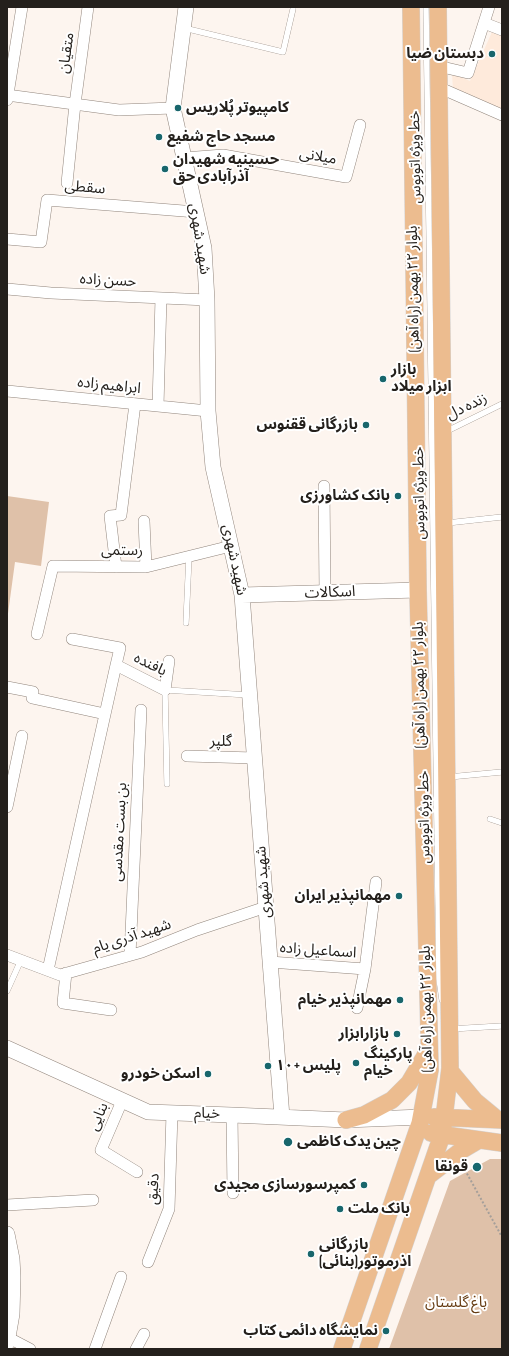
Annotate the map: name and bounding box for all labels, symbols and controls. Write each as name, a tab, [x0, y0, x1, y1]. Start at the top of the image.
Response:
street label: متقیان	[55, 31, 79, 75]
place label: دبستان ضیا	[406, 45, 484, 63]
marker: دبستان ضیا	[487, 49, 497, 59]
place label: کامپیوتر پُلاریس	[186, 99, 289, 117]
marker: کامپیوتر پُلاریس	[173, 103, 183, 113]
street label: خط ویژه اتوبوس	[406, 110, 426, 204]
place label: مسجد حاج شفیع	[167, 128, 275, 146]
marker: مسجد حاج شفیع	[154, 132, 164, 142]
street label: میلانی	[298, 145, 338, 169]
place label: حسینیه شهیدان آذرآبادی حق	[173, 151, 279, 186]
marker: حسینیه شهیدان آذرآبادی حق	[160, 164, 170, 174]
street label: سقطی	[64, 177, 106, 199]
street label: شهید شهری	[184, 202, 214, 276]
street label: بلوار ۲۲ بهمن (راه آهن)	[404, 225, 424, 353]
street label: حسن زاده	[79, 271, 137, 291]
place label: بازار ابزار میلاد	[391, 361, 452, 396]
street label: ابراهیم زاده	[76, 374, 142, 398]
marker: بازار ابزار میلاد	[378, 374, 388, 384]
street label: زنده دل	[444, 389, 490, 425]
place label: بازرگانی ققنوس	[256, 416, 358, 434]
marker: بازرگانی ققنوس	[361, 420, 371, 430]
street label: خط ویژه اتوبوس	[410, 446, 430, 540]
place label: بانک کشاورزی	[300, 487, 390, 505]
marker: بانک کشاورزی	[393, 491, 403, 501]
street label: شهید شهری	[218, 523, 250, 597]
street label: رستمی	[101, 542, 143, 560]
street label: اسکالات	[304, 583, 356, 603]
street label: بلوار ۲۲ بهمن (راه آهن)	[410, 621, 430, 749]
street label: بافنده	[131, 649, 169, 681]
street label: گلپر	[210, 733, 232, 751]
street label: خط ویژه اتوبوس	[415, 770, 435, 864]
street label: بن بست مقدسی	[108, 782, 132, 882]
street label: شهید شهری	[253, 845, 275, 919]
place label: مهمانپذیر ایران	[295, 887, 391, 905]
marker: مهمانپذیر ایران	[394, 891, 404, 901]
street label: شهید آذری یام	[91, 916, 173, 958]
street label: اسماعیل زاده	[279, 939, 357, 963]
street label: بلوار ۲۲ بهمن (راه آهن)	[417, 945, 437, 1073]
place label: مهمانپذیر خیام	[298, 991, 392, 1009]
marker: مهمانپذیر خیام	[395, 995, 405, 1005]
place label: بازارابزار	[338, 1025, 389, 1043]
marker: بازارابزار	[392, 1029, 402, 1039]
place label: پارکینگ خیام	[364, 1045, 413, 1080]
place label: پلیس +۱۰	[276, 1057, 341, 1075]
marker: پارکینگ خیام	[351, 1058, 361, 1068]
marker: پلیس +۱۰	[263, 1061, 273, 1071]
place label: اسکن خودرو	[121, 1065, 200, 1083]
marker: اسکن خودرو	[203, 1069, 213, 1079]
street label: بنایی	[85, 1100, 113, 1134]
street label: خیام	[194, 1105, 220, 1123]
place label: چین یدک کاظمی	[297, 1133, 401, 1151]
marker: چین یدک کاظمی	[282, 1136, 294, 1148]
place label: قونقا	[435, 1158, 468, 1176]
marker: قونقا	[471, 1161, 483, 1173]
street label: دقیق	[144, 1173, 164, 1205]
place label: کمپرسورسازی مجیدی	[214, 1176, 356, 1194]
marker: کمپرسورسازی مجیدی	[359, 1180, 369, 1190]
place label: بانک ملت	[348, 1200, 410, 1218]
marker: بانک ملت	[335, 1204, 345, 1214]
place label: بازرگانی اذرموتور(بنائی)	[319, 1236, 411, 1271]
marker: بازرگانی اذرموتور(بنائی)	[306, 1249, 316, 1259]
park label: باغ گلستان	[425, 1294, 487, 1312]
place label: نمایشگاه دائمی کتاب	[243, 1322, 378, 1340]
marker: نمایشگاه دائمی کتاب	[381, 1326, 391, 1336]

